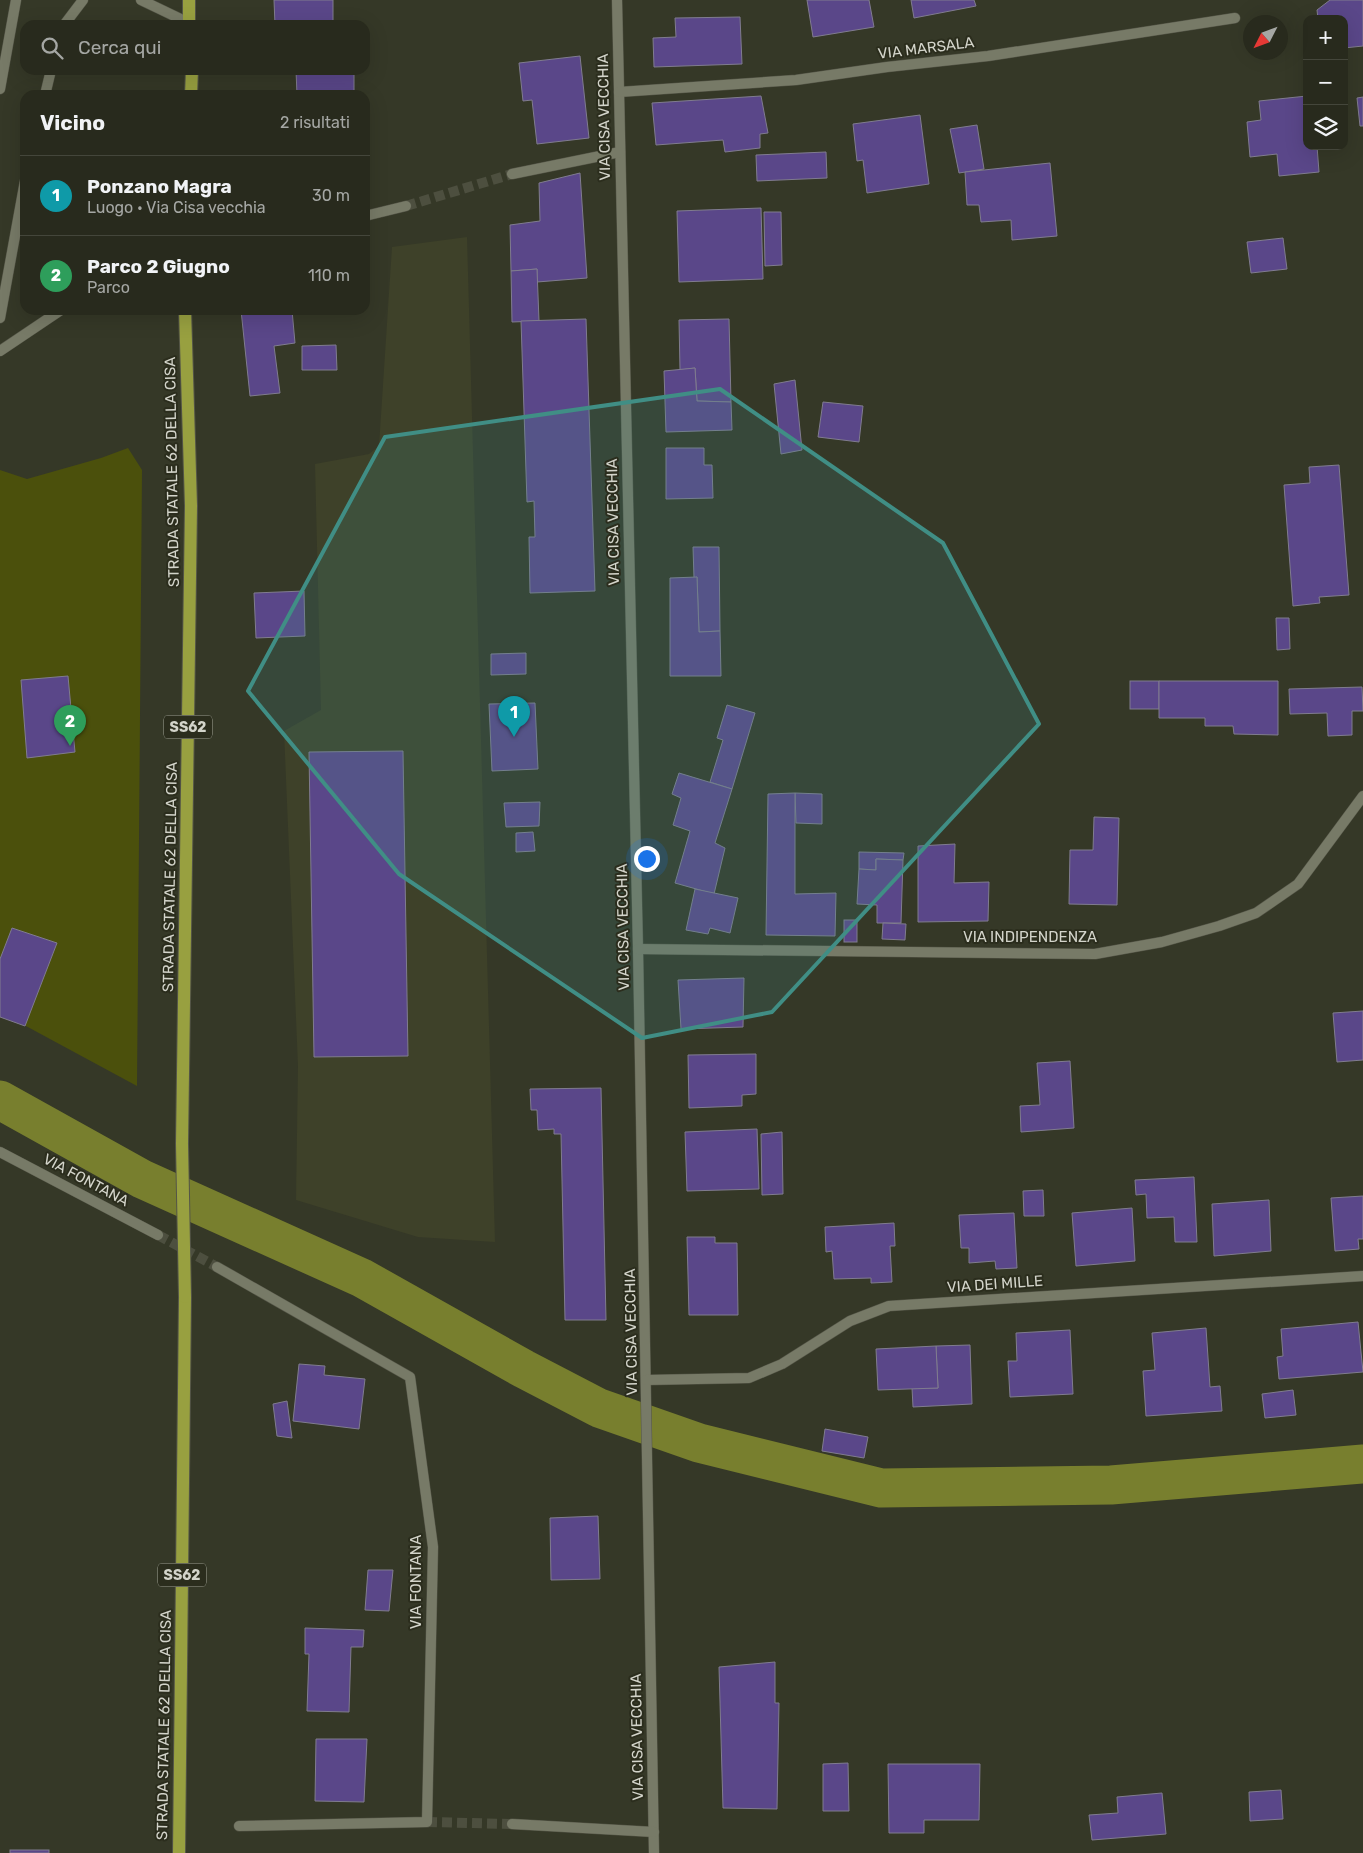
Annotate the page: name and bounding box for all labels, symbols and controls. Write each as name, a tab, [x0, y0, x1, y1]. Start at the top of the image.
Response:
north arrow	[1243, 15, 1288, 60]
map controls	[1303, 15, 1348, 150]
button: +	[1303, 15, 1348, 60]
search box	[20, 20, 370, 75]
street label: VIA MARSALA	[877, 33, 975, 63]
icon: search	[38, 34, 66, 62]
text: Cerca qui	[78, 36, 161, 59]
street label: VIA CISA VECCHIA	[594, 53, 614, 181]
button: −	[1303, 60, 1348, 105]
button: layers	[1303, 105, 1348, 150]
text: Vicino	[40, 110, 105, 135]
text: 2 risultati	[280, 113, 350, 132]
text: Ponzano Magra	[87, 175, 232, 198]
text: 1	[52, 186, 60, 205]
text: 30 m	[312, 186, 350, 205]
text: Luogo · Via Cisa vecchia	[87, 198, 266, 217]
text: Parco 2 Giugno	[87, 255, 230, 278]
text: 2	[51, 266, 61, 285]
text: 110 m	[308, 266, 350, 285]
text: Parco	[87, 278, 130, 297]
street label: STRADA STATALE 62 DELLA CISA	[161, 357, 183, 587]
street label: VIA CISA VECCHIA	[603, 458, 623, 586]
pin: 1	[498, 696, 530, 737]
pin: 2	[54, 705, 86, 746]
road number: SS62	[164, 716, 212, 739]
street label: STRADA STATALE 62 DELLA CISA	[159, 762, 181, 992]
your location	[634, 846, 660, 872]
street label: VIA CISA VECCHIA	[613, 863, 633, 991]
street label: VIA INDIPENDENZA	[963, 928, 1097, 946]
street label: VIA FONTANA	[40, 1150, 132, 1210]
street label: VIA CISA VECCHIA	[621, 1268, 641, 1396]
street label: VIA DEI MILLE	[946, 1272, 1044, 1296]
street label: VIA FONTANA	[407, 1535, 425, 1629]
road number: SS62	[158, 1564, 206, 1586]
street label: STRADA STATALE 62 DELLA CISA	[153, 1610, 175, 1840]
street label: VIA CISA VECCHIA	[627, 1673, 647, 1801]

